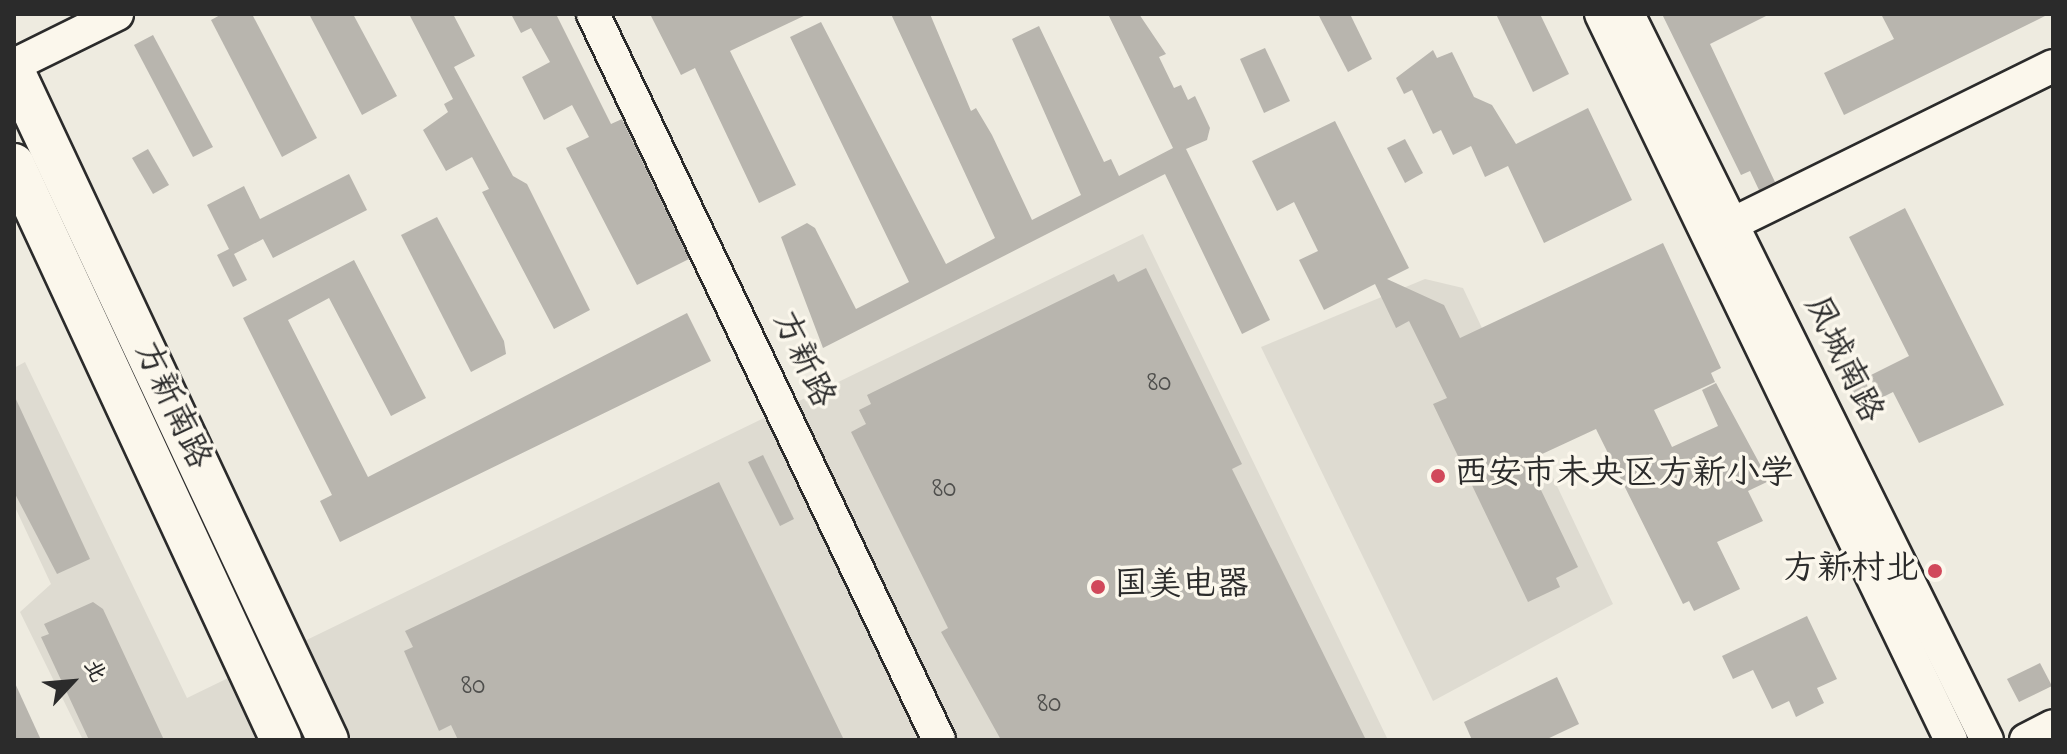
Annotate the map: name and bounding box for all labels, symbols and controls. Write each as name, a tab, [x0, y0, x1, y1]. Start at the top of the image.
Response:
street label: 凤城南路	[1794, 290, 1890, 430]
street label: 方新路	[762, 305, 842, 415]
street label: 方新南路	[124, 336, 218, 476]
house number: 80	[1147, 365, 1171, 401]
place label: 西安市未央区方新小学	[1454, 456, 1794, 496]
marker: 西安市未央区方新小学	[1429, 467, 1447, 485]
house number: 80	[932, 471, 956, 507]
place label: 方新村北	[1783, 551, 1919, 591]
marker: 方新村北	[1926, 562, 1944, 580]
place label: 国美电器	[1114, 567, 1250, 607]
marker: 国美电器	[1089, 578, 1107, 596]
north arrow	[32, 642, 112, 722]
text: 北	[74, 655, 113, 688]
house number: 80	[461, 668, 485, 704]
house number: 80	[1037, 686, 1061, 722]

